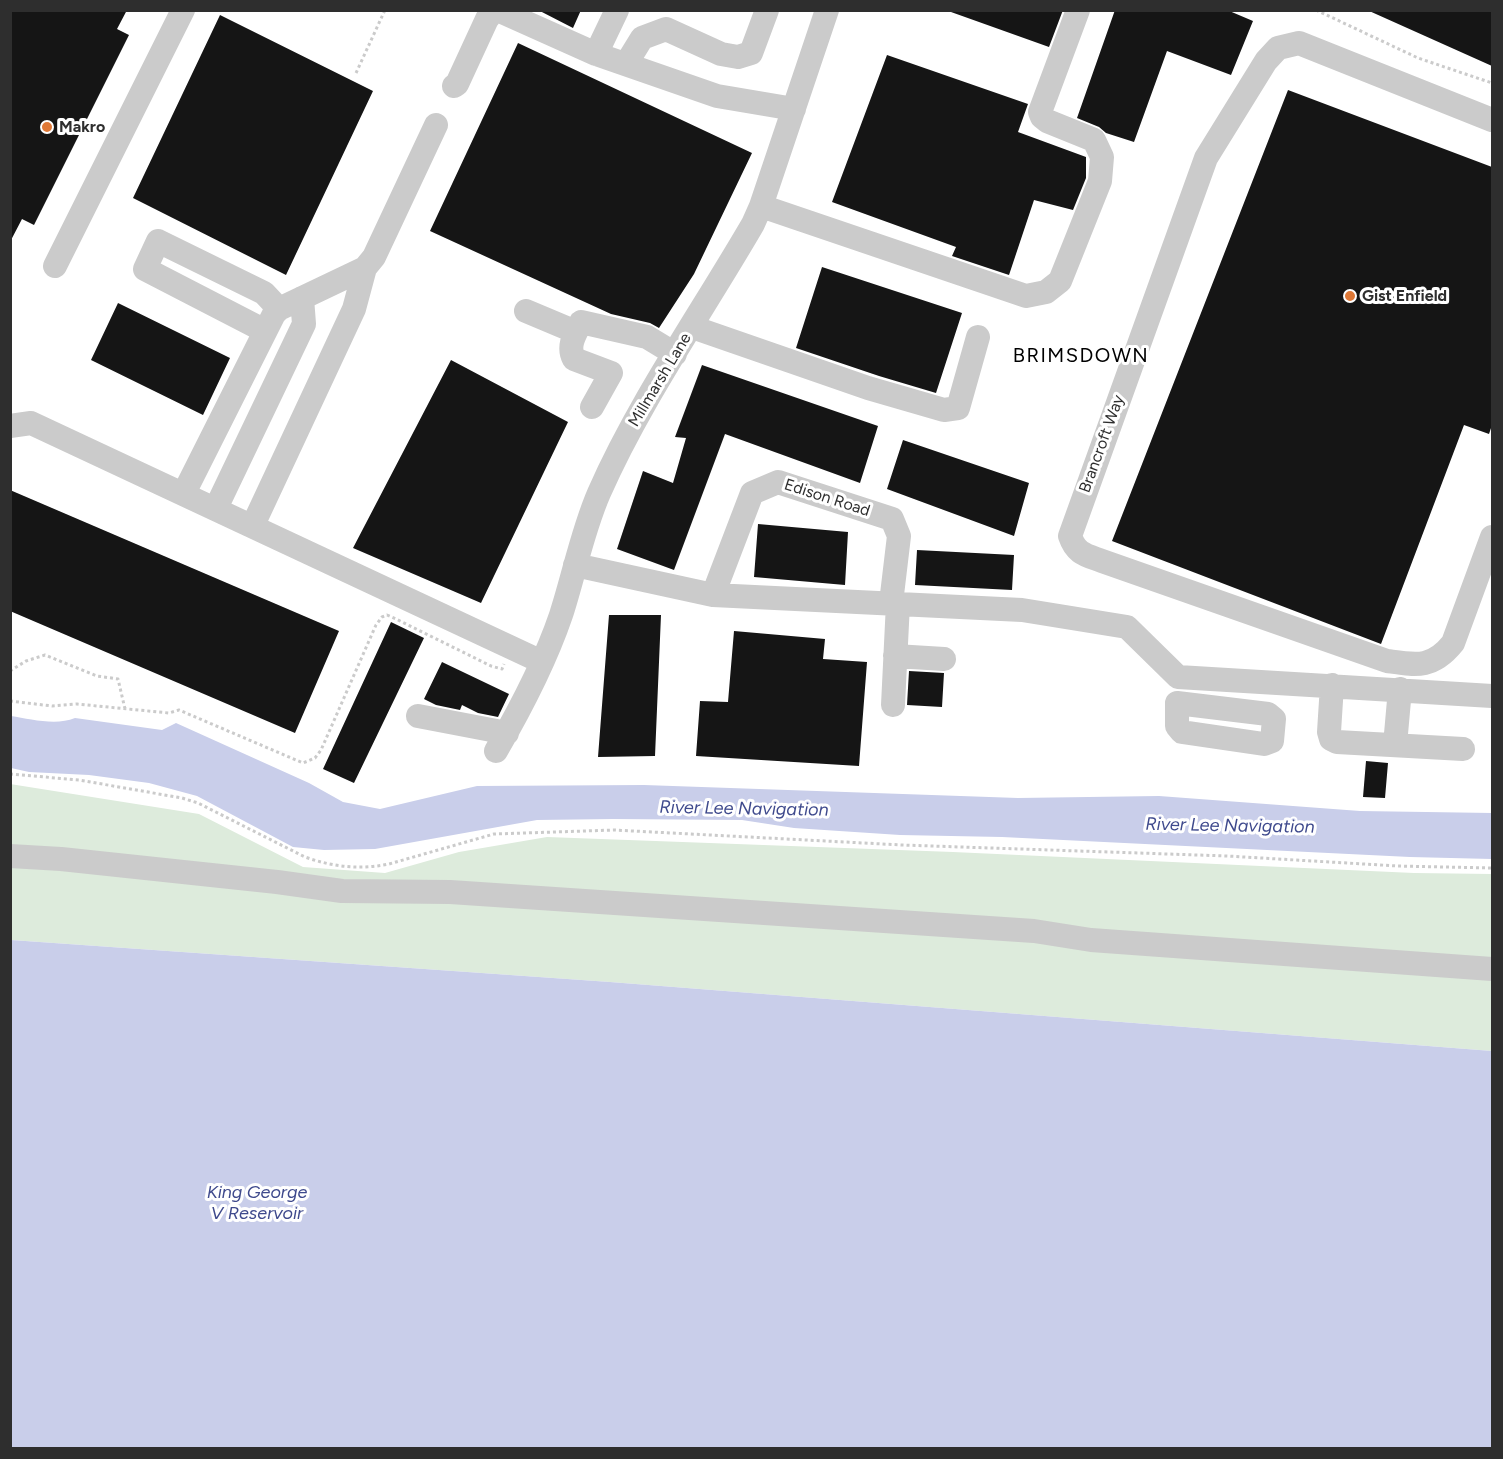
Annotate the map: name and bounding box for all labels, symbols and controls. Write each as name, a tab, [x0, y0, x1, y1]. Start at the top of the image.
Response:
place label: Makro	[59, 117, 105, 137]
marker: Makro	[40, 120, 54, 134]
place label: Gist Enfield	[1362, 286, 1447, 306]
marker: Gist Enfield	[1343, 289, 1357, 303]
street label: Millmarsh Lane	[624, 330, 696, 430]
district label: BRIMSDOWN	[1013, 344, 1149, 368]
street label: Brancroft Way	[1075, 392, 1129, 496]
street label: Edison Road	[782, 475, 872, 521]
water label: River Lee Navigation	[659, 797, 829, 821]
water label: River Lee Navigation	[1145, 814, 1315, 838]
water label: King George V Reservoir	[207, 1182, 307, 1224]

